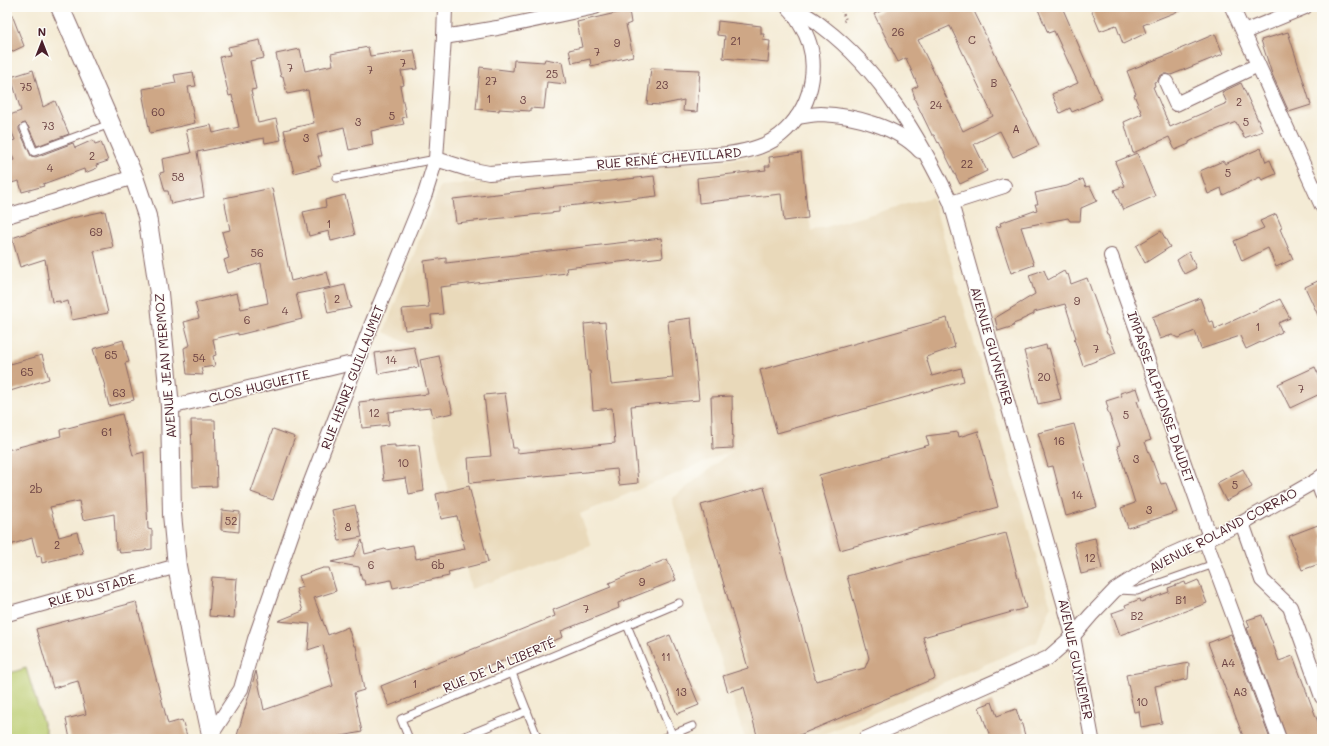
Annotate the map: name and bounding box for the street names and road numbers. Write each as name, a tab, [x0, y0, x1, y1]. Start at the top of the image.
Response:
street label: RUE RENÉ CHEVILLARD	[596, 143, 742, 172]
street label: AVENUE GUYNEMER	[967, 285, 1018, 407]
street label: AVENUE JEAN MERMOZ	[150, 293, 179, 439]
street label: RUE HENRI GUILLAUMET	[316, 302, 387, 452]
street label: IMPASSE ALPHONSE DAUDET	[1124, 309, 1199, 485]
street label: CLOS HUGUETTE	[207, 365, 311, 406]
street label: AVENUE ROLAND CORRAO	[1146, 483, 1300, 576]
street label: RUE DU STADE	[46, 569, 138, 610]
street label: AVENUE GUYNEMER	[1055, 597, 1098, 721]
street label: RUE DE LA LIBERTÉ	[440, 633, 557, 696]

